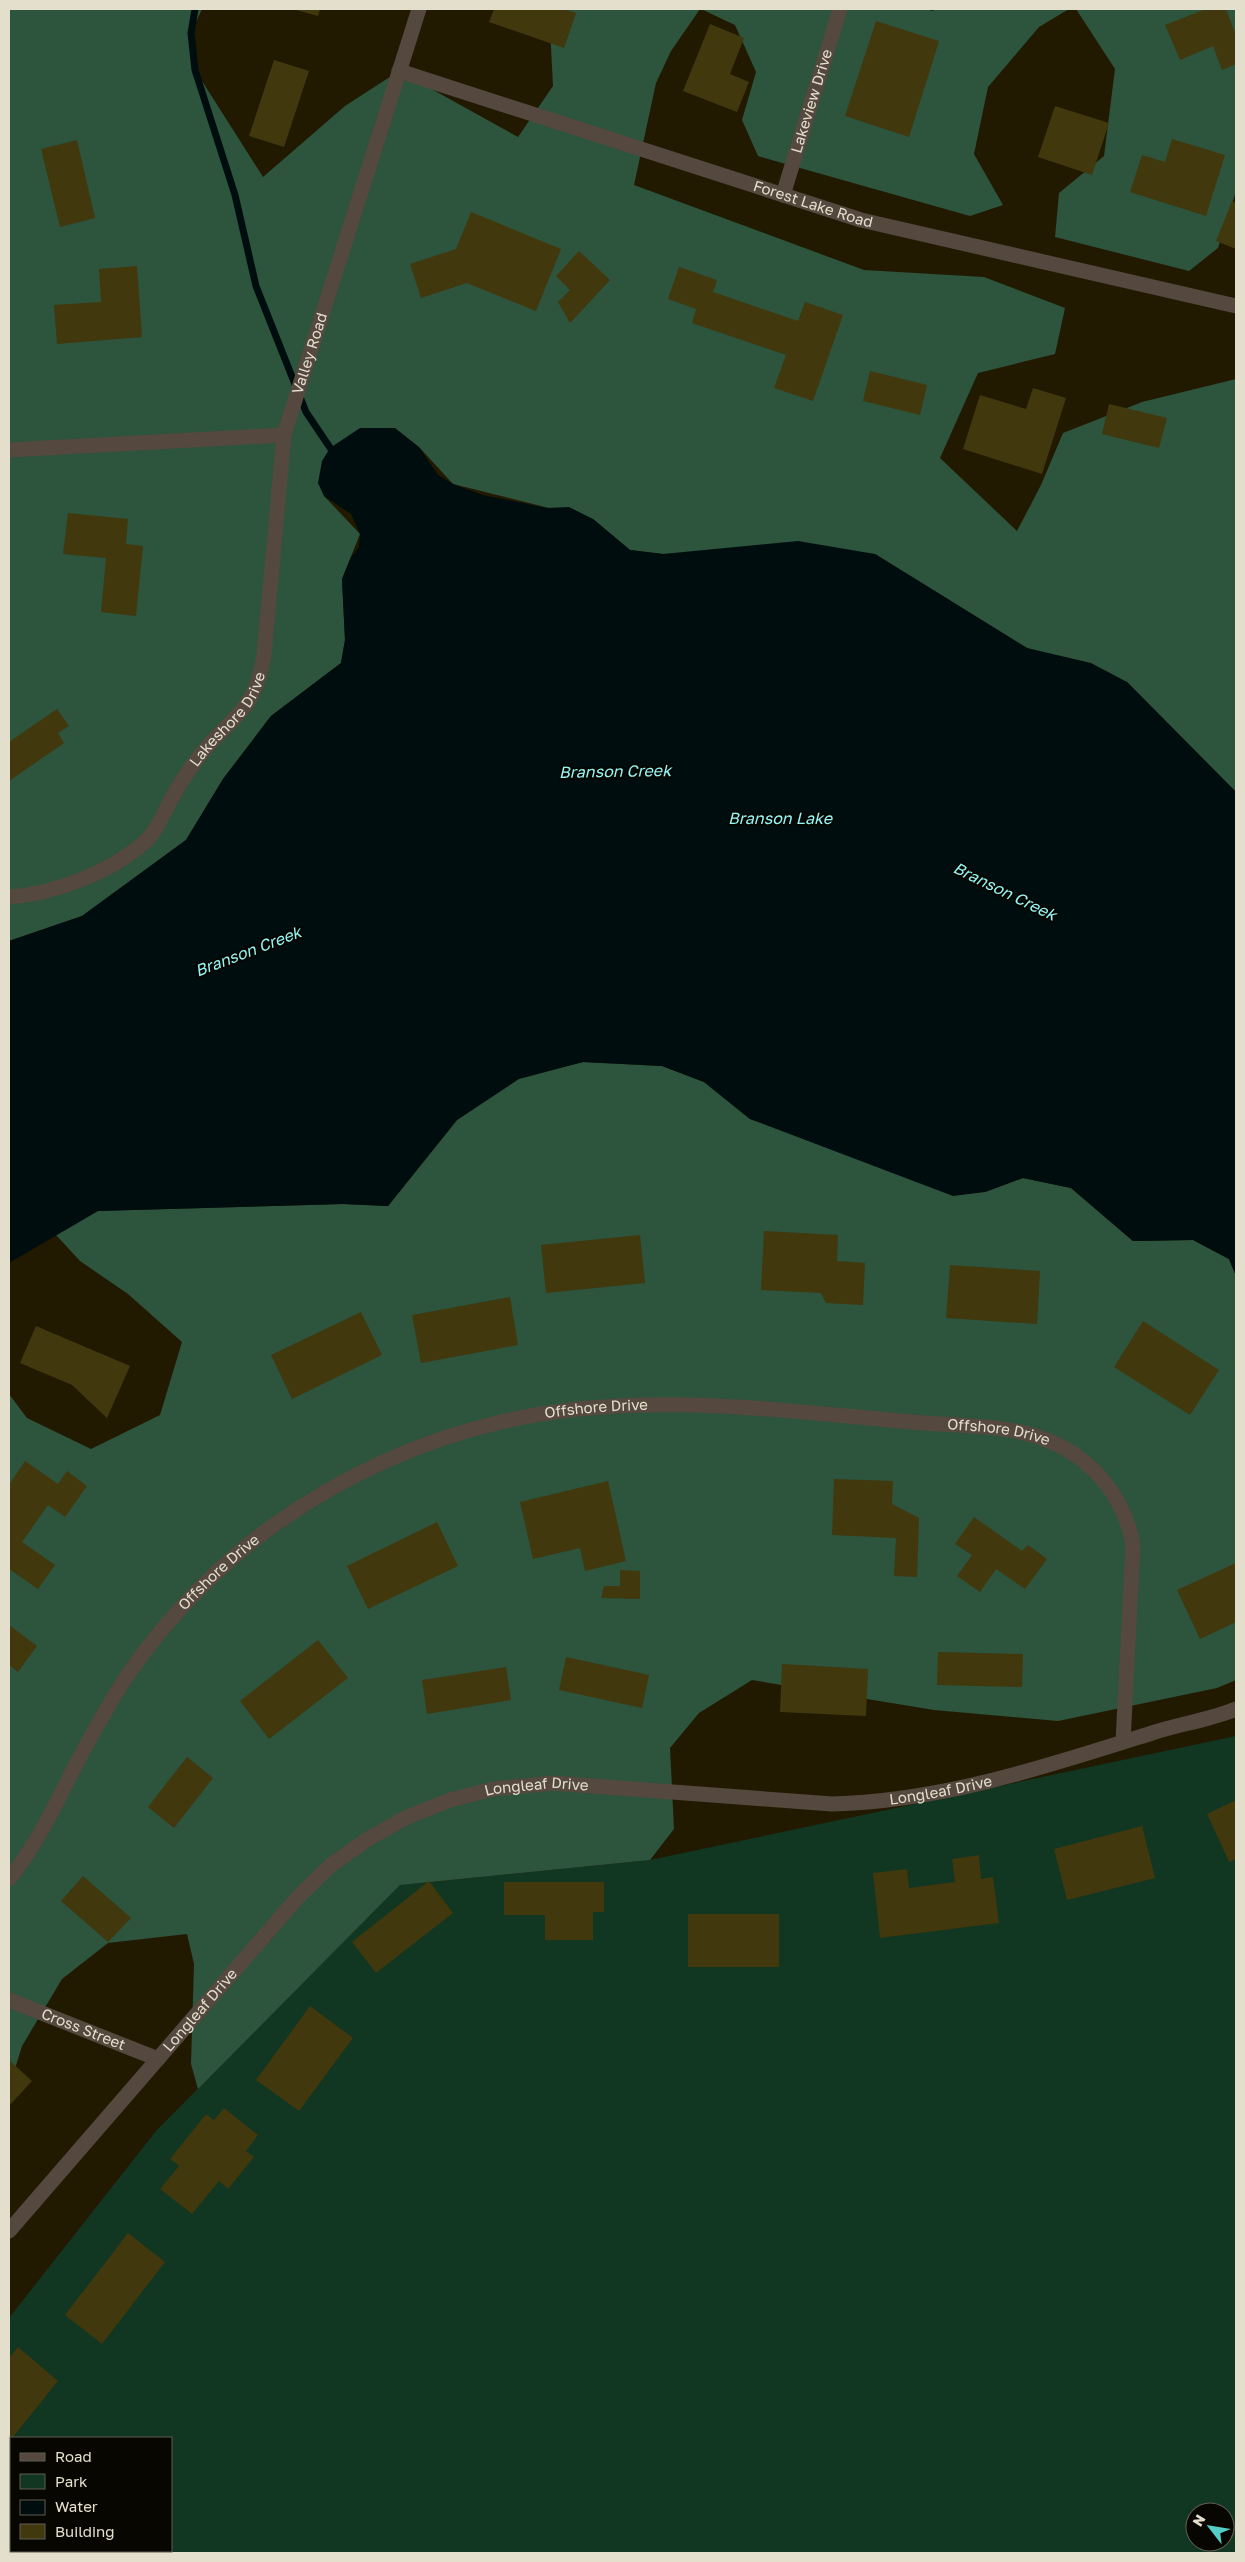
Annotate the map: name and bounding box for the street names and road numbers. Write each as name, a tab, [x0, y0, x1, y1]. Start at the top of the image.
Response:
street label: Lakeview Drive	[786, 46, 835, 155]
street label: Forest Lake Road	[751, 176, 875, 230]
street label: Valley Road	[288, 310, 330, 396]
street label: Lakeshore Drive	[185, 669, 268, 769]
street label: Offshore Drive	[543, 1395, 648, 1421]
street label: Offshore Drive	[947, 1414, 1053, 1449]
street label: Offshore Drive	[174, 1530, 263, 1613]
street label: Longleaf Drive	[888, 1771, 994, 1808]
street label: Longleaf Drive	[482, 1773, 589, 1799]
street label: Longleaf Drive	[158, 1964, 240, 2055]
street label: Cross Street	[39, 2004, 128, 2053]

